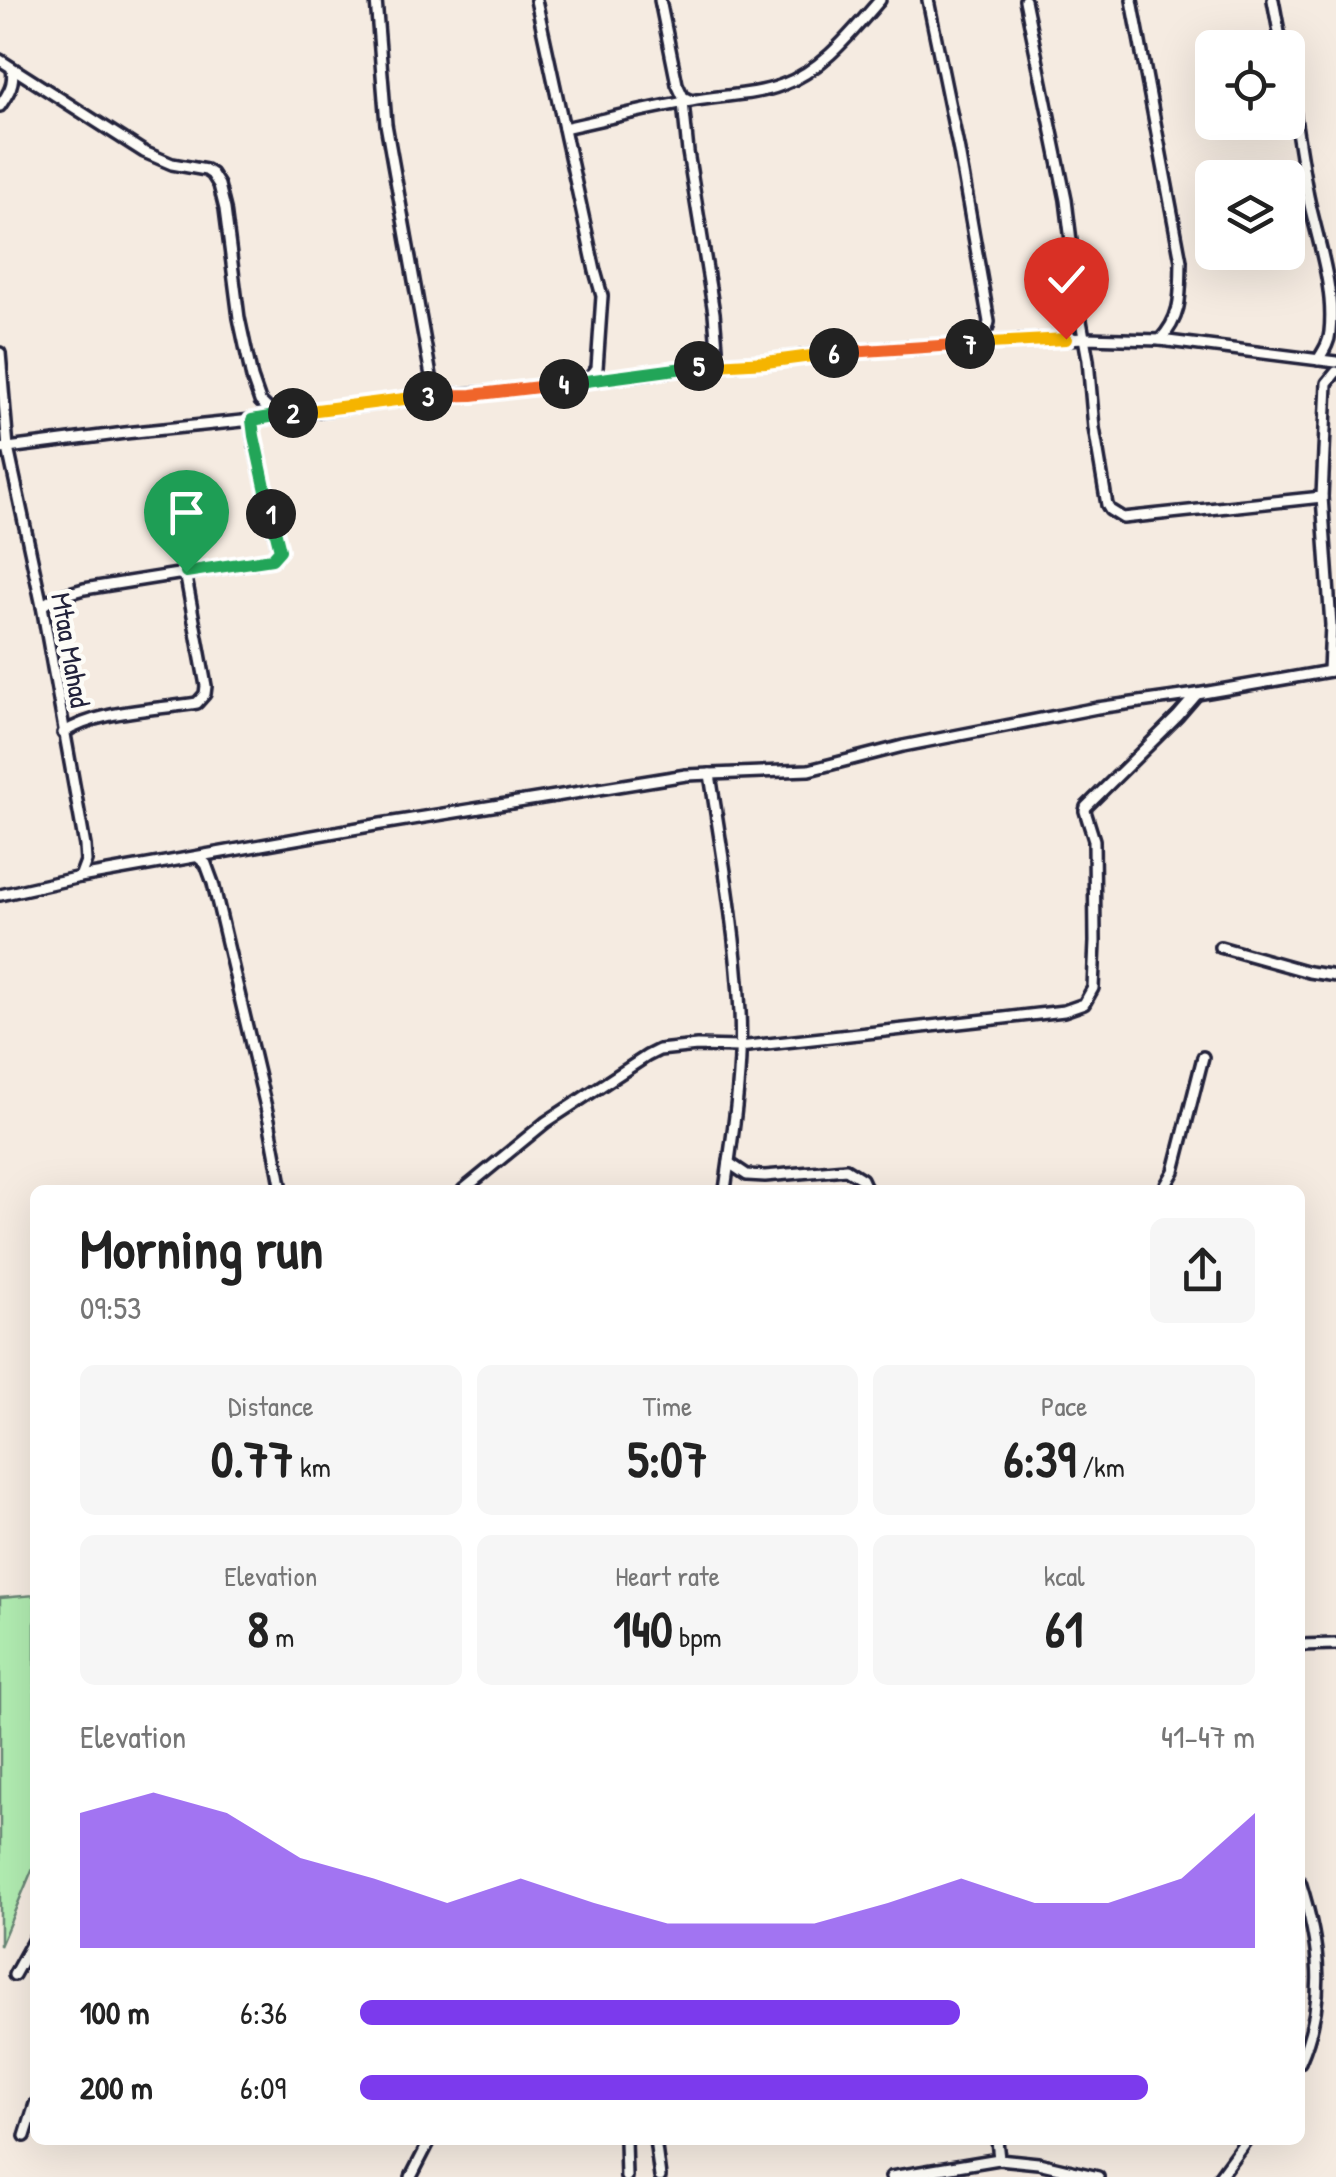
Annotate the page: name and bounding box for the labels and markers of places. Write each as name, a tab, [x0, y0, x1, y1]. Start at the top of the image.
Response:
pin	[1024, 237, 1109, 340]
pin: 7	[945, 319, 995, 369]
pin: 6	[809, 328, 859, 378]
pin: 5	[674, 341, 724, 391]
pin: 4	[539, 359, 589, 409]
pin: 3	[403, 371, 453, 421]
pin: 2	[268, 388, 318, 438]
pin	[144, 470, 229, 573]
pin: 1	[246, 489, 296, 539]

